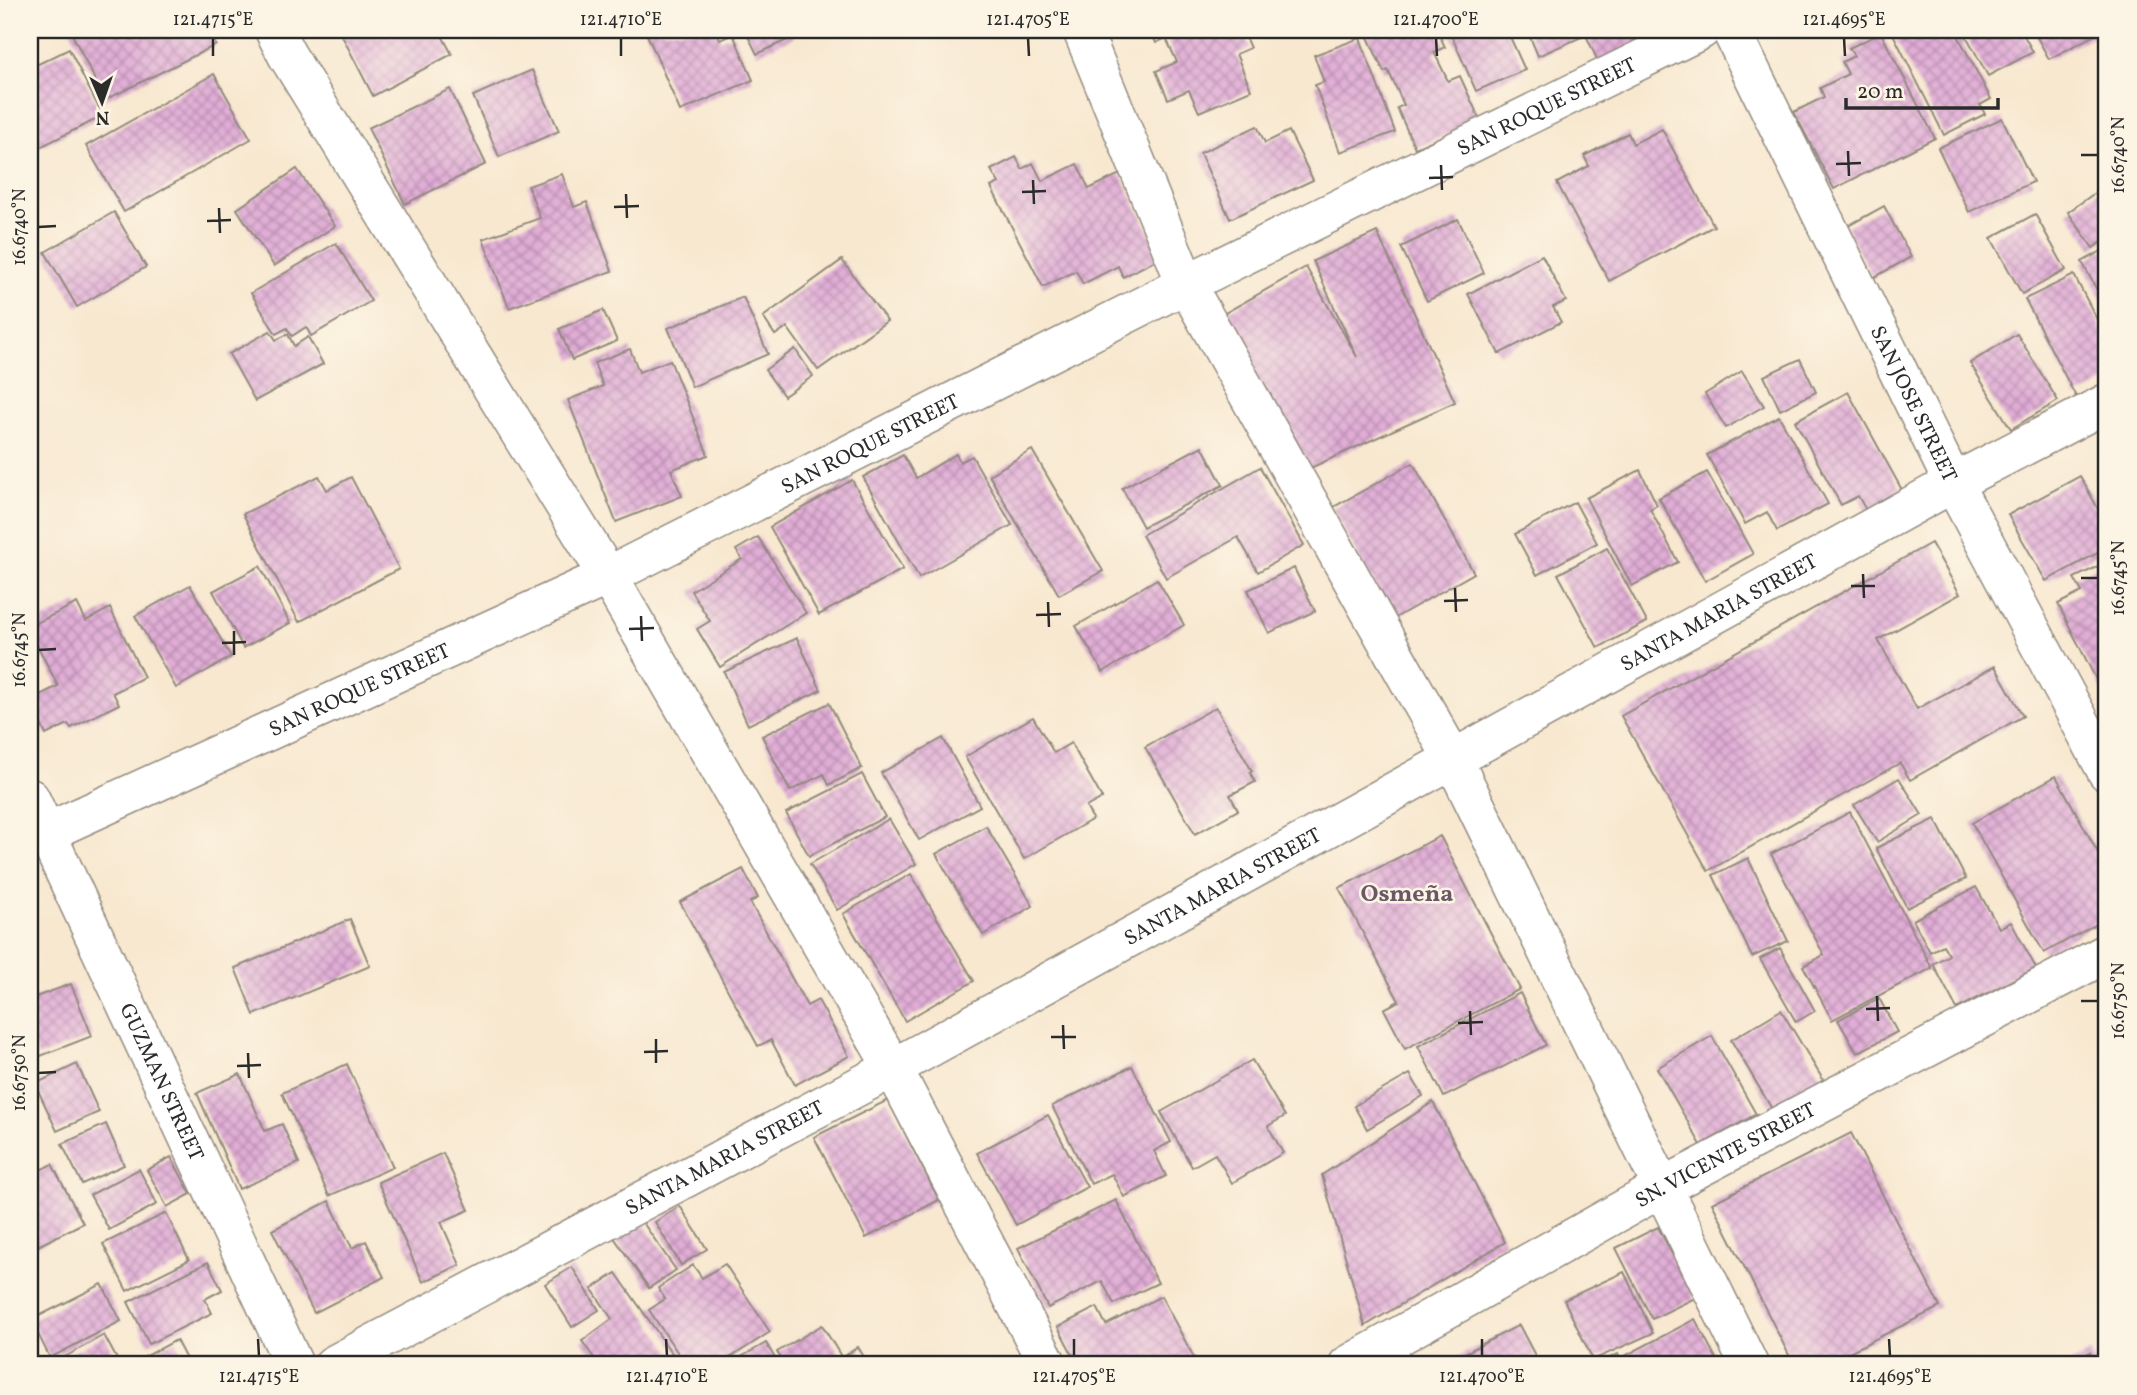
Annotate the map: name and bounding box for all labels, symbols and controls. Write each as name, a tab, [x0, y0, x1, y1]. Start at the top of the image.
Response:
text: 121.4715°E	[173, 8, 253, 33]
text: 121.4710°E	[580, 8, 662, 33]
text: 121.4705°E	[986, 8, 1070, 33]
text: 121.4700°E	[1393, 8, 1479, 33]
text: 121.4695°E	[1803, 8, 1886, 33]
street label: SAN ROQUE STREET	[1453, 51, 1642, 164]
north arrow	[66, 66, 136, 136]
scale bar	[1846, 66, 1999, 110]
text: 20 m	[1857, 78, 1903, 107]
text: N	[95, 104, 110, 130]
text: 16.6740°N	[2107, 116, 2132, 194]
text: 16.6740°N	[8, 188, 33, 266]
street label: SAN JOSE STREET	[1862, 321, 1963, 487]
street label: SAN ROQUE STREET	[777, 388, 965, 502]
text: 16.6745°N	[2107, 540, 2132, 616]
street label: SANTA MARIA STREET	[1616, 548, 1823, 680]
text: 16.6745°N	[8, 612, 33, 688]
street label: SAN ROQUE STREET	[265, 637, 455, 745]
street label: SANTA MARIA STREET	[1119, 821, 1327, 954]
district label: Osmeña	[1361, 878, 1453, 912]
text: 16.6750°N	[2107, 962, 2132, 1040]
street label: GUZMAN STREET	[112, 999, 210, 1166]
text: 16.6750°N	[8, 1034, 33, 1112]
street label: SANTA MARIA STREET	[621, 1094, 829, 1223]
street label: SN. VICENTE STREET	[1630, 1096, 1821, 1216]
text: 121.4715°E	[219, 1365, 299, 1390]
text: 121.4710°E	[626, 1365, 708, 1390]
text: 121.4705°E	[1032, 1365, 1116, 1390]
text: 121.4700°E	[1439, 1365, 1525, 1390]
text: 121.4695°E	[1849, 1365, 1932, 1390]

